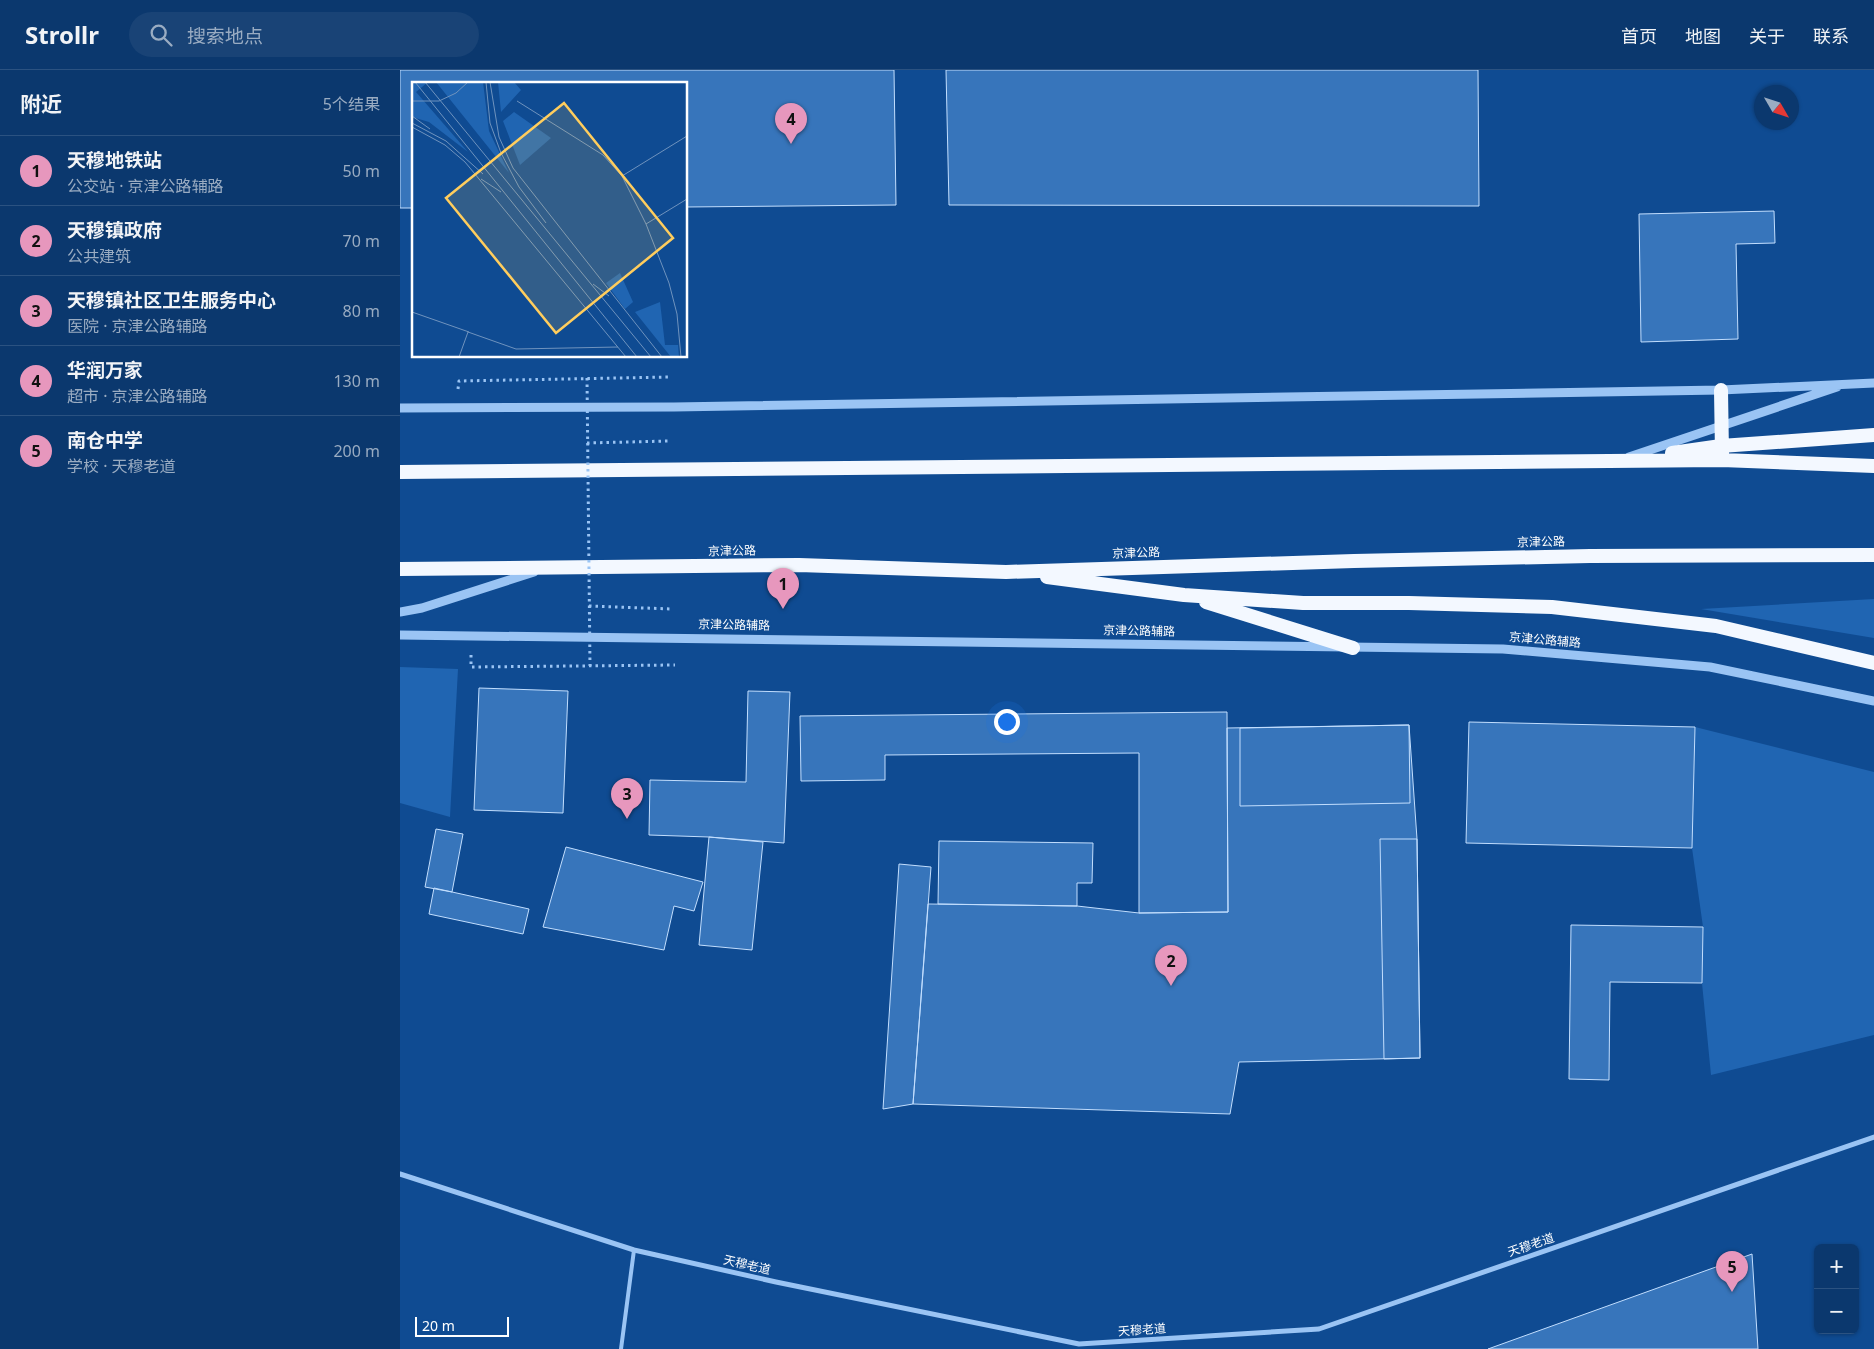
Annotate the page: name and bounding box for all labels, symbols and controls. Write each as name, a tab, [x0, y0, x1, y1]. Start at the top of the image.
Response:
search box	[129, 12, 479, 57]
text: Strollr	[25, 18, 99, 51]
icon: search	[147, 21, 175, 49]
text: 搜索地点	[187, 23, 263, 49]
text: 首页	[1621, 24, 1657, 48]
text: 地图	[1685, 24, 1721, 48]
text: 关于	[1749, 24, 1785, 48]
text: 联系	[1813, 24, 1849, 48]
inset map	[412, 82, 688, 358]
north arrow	[1754, 85, 1799, 130]
text: 附近	[20, 90, 62, 118]
text: 5个结果	[323, 93, 380, 115]
pin: 4	[775, 103, 807, 144]
text: 天穆地铁站	[67, 147, 162, 173]
text: 1	[31, 160, 41, 182]
text: 50 m	[343, 160, 380, 182]
text: 公交站 · 京津公路辅路	[67, 175, 224, 197]
text: 天穆镇政府	[67, 217, 162, 243]
text: 2	[31, 230, 41, 252]
text: 70 m	[343, 230, 380, 252]
text: 公共建筑	[67, 245, 131, 267]
text: 天穆镇社区卫生服务中心	[67, 287, 276, 313]
text: 3	[31, 300, 41, 322]
text: 80 m	[343, 300, 380, 322]
text: 医院 · 京津公路辅路	[67, 315, 208, 337]
text: 华润万家	[67, 357, 143, 383]
text: 4	[31, 370, 41, 392]
text: 130 m	[333, 370, 380, 392]
text: 超市 · 京津公路辅路	[67, 385, 208, 407]
text: 南仓中学	[67, 427, 143, 453]
text: 5	[31, 440, 41, 462]
text: 200 m	[333, 440, 380, 462]
text: 学校 · 天穆老道	[67, 455, 176, 477]
street label: 京津公路	[1517, 533, 1565, 550]
street label: 京津公路	[708, 542, 756, 559]
street label: 京津公路	[1112, 543, 1160, 562]
pin: 1	[767, 568, 799, 609]
street label: 京津公路辅路	[698, 615, 770, 634]
street label: 京津公路辅路	[1103, 621, 1175, 640]
street label: 京津公路辅路	[1508, 628, 1582, 651]
your location	[994, 709, 1020, 735]
pin: 3	[611, 778, 643, 819]
pin: 2	[1155, 945, 1187, 986]
street label: 天穆老道	[1505, 1229, 1556, 1260]
map controls	[1814, 1244, 1859, 1334]
button: +	[1814, 1244, 1859, 1289]
street label: 天穆老道	[722, 1251, 772, 1278]
pin: 5	[1716, 1251, 1748, 1292]
button: −	[1814, 1289, 1859, 1334]
scale bar	[415, 1314, 509, 1337]
text: 20 m	[422, 1316, 455, 1335]
street label: 天穆老道	[1117, 1319, 1167, 1340]

